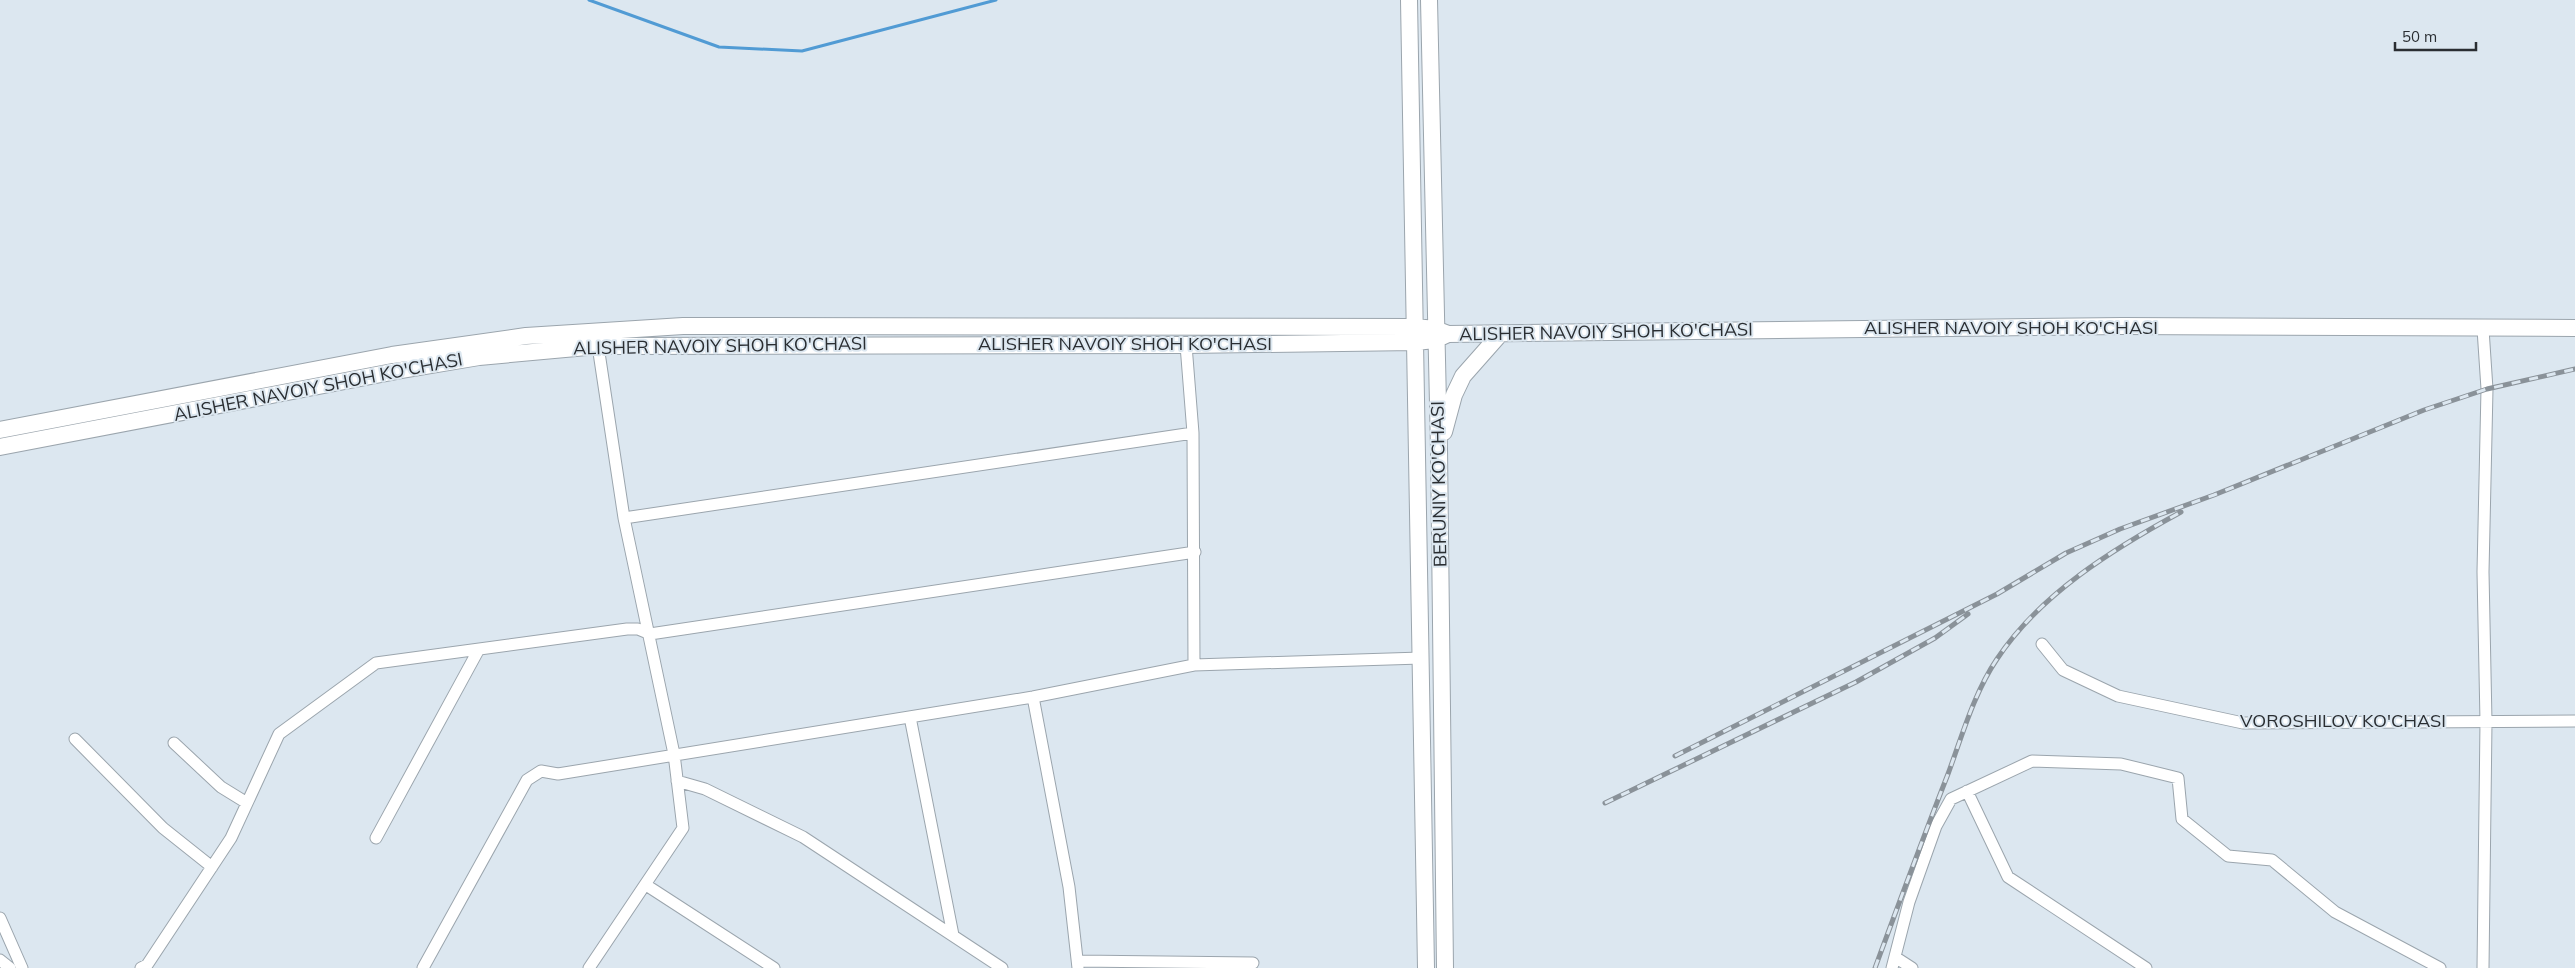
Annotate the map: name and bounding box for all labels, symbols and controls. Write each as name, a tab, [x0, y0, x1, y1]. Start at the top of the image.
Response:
scale bar	[2395, 20, 2476, 52]
text: 50 m	[2402, 27, 2437, 46]
street label: ALISHER NAVOIY SHOH KO'CHASI	[1864, 316, 2158, 339]
street label: ALISHER NAVOIY SHOH KO'CHASI	[1459, 317, 1753, 346]
street label: ALISHER NAVOIY SHOH KO'CHASI	[573, 331, 867, 360]
street label: ALISHER NAVOIY SHOH KO'CHASI	[978, 332, 1272, 355]
street label: ALISHER NAVOIY SHOH KO'CHASI	[171, 347, 464, 426]
street label: BERUNIY KO'CHASI	[1426, 401, 1451, 567]
street label: VOROSHILOV KO'CHASI	[2240, 709, 2446, 732]

